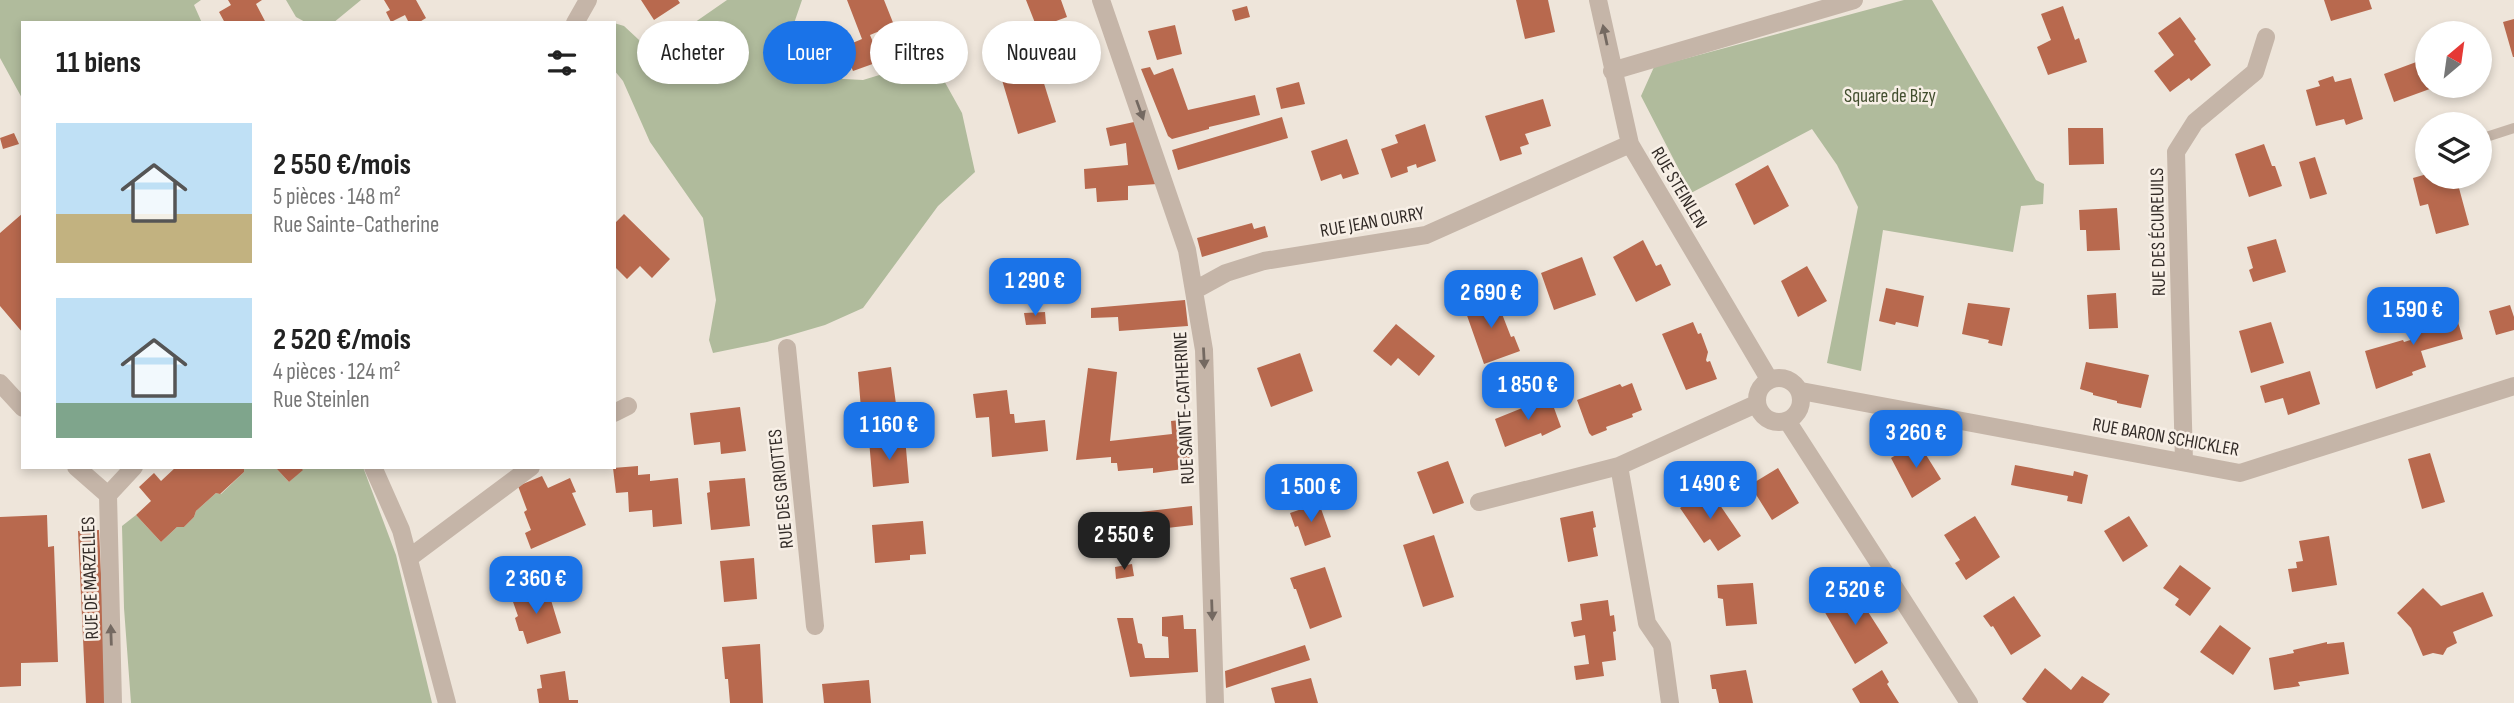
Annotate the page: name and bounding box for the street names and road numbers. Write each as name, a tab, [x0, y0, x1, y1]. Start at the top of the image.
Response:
street label: RUE STEINLEN	[1646, 143, 1712, 233]
street label: RUE DES ÉCUREUILS	[2146, 168, 2171, 296]
street label: RUE JEAN OURRY	[1318, 202, 1426, 243]
street label: RUE SAINTE-CATHERINE	[1169, 331, 1200, 485]
street label: RUE BARON SCHICKLER	[2091, 413, 2241, 462]
street label: RUE DES GRIOTTES	[764, 428, 799, 550]
street label: RUE DE MARZELLES	[77, 516, 104, 640]

